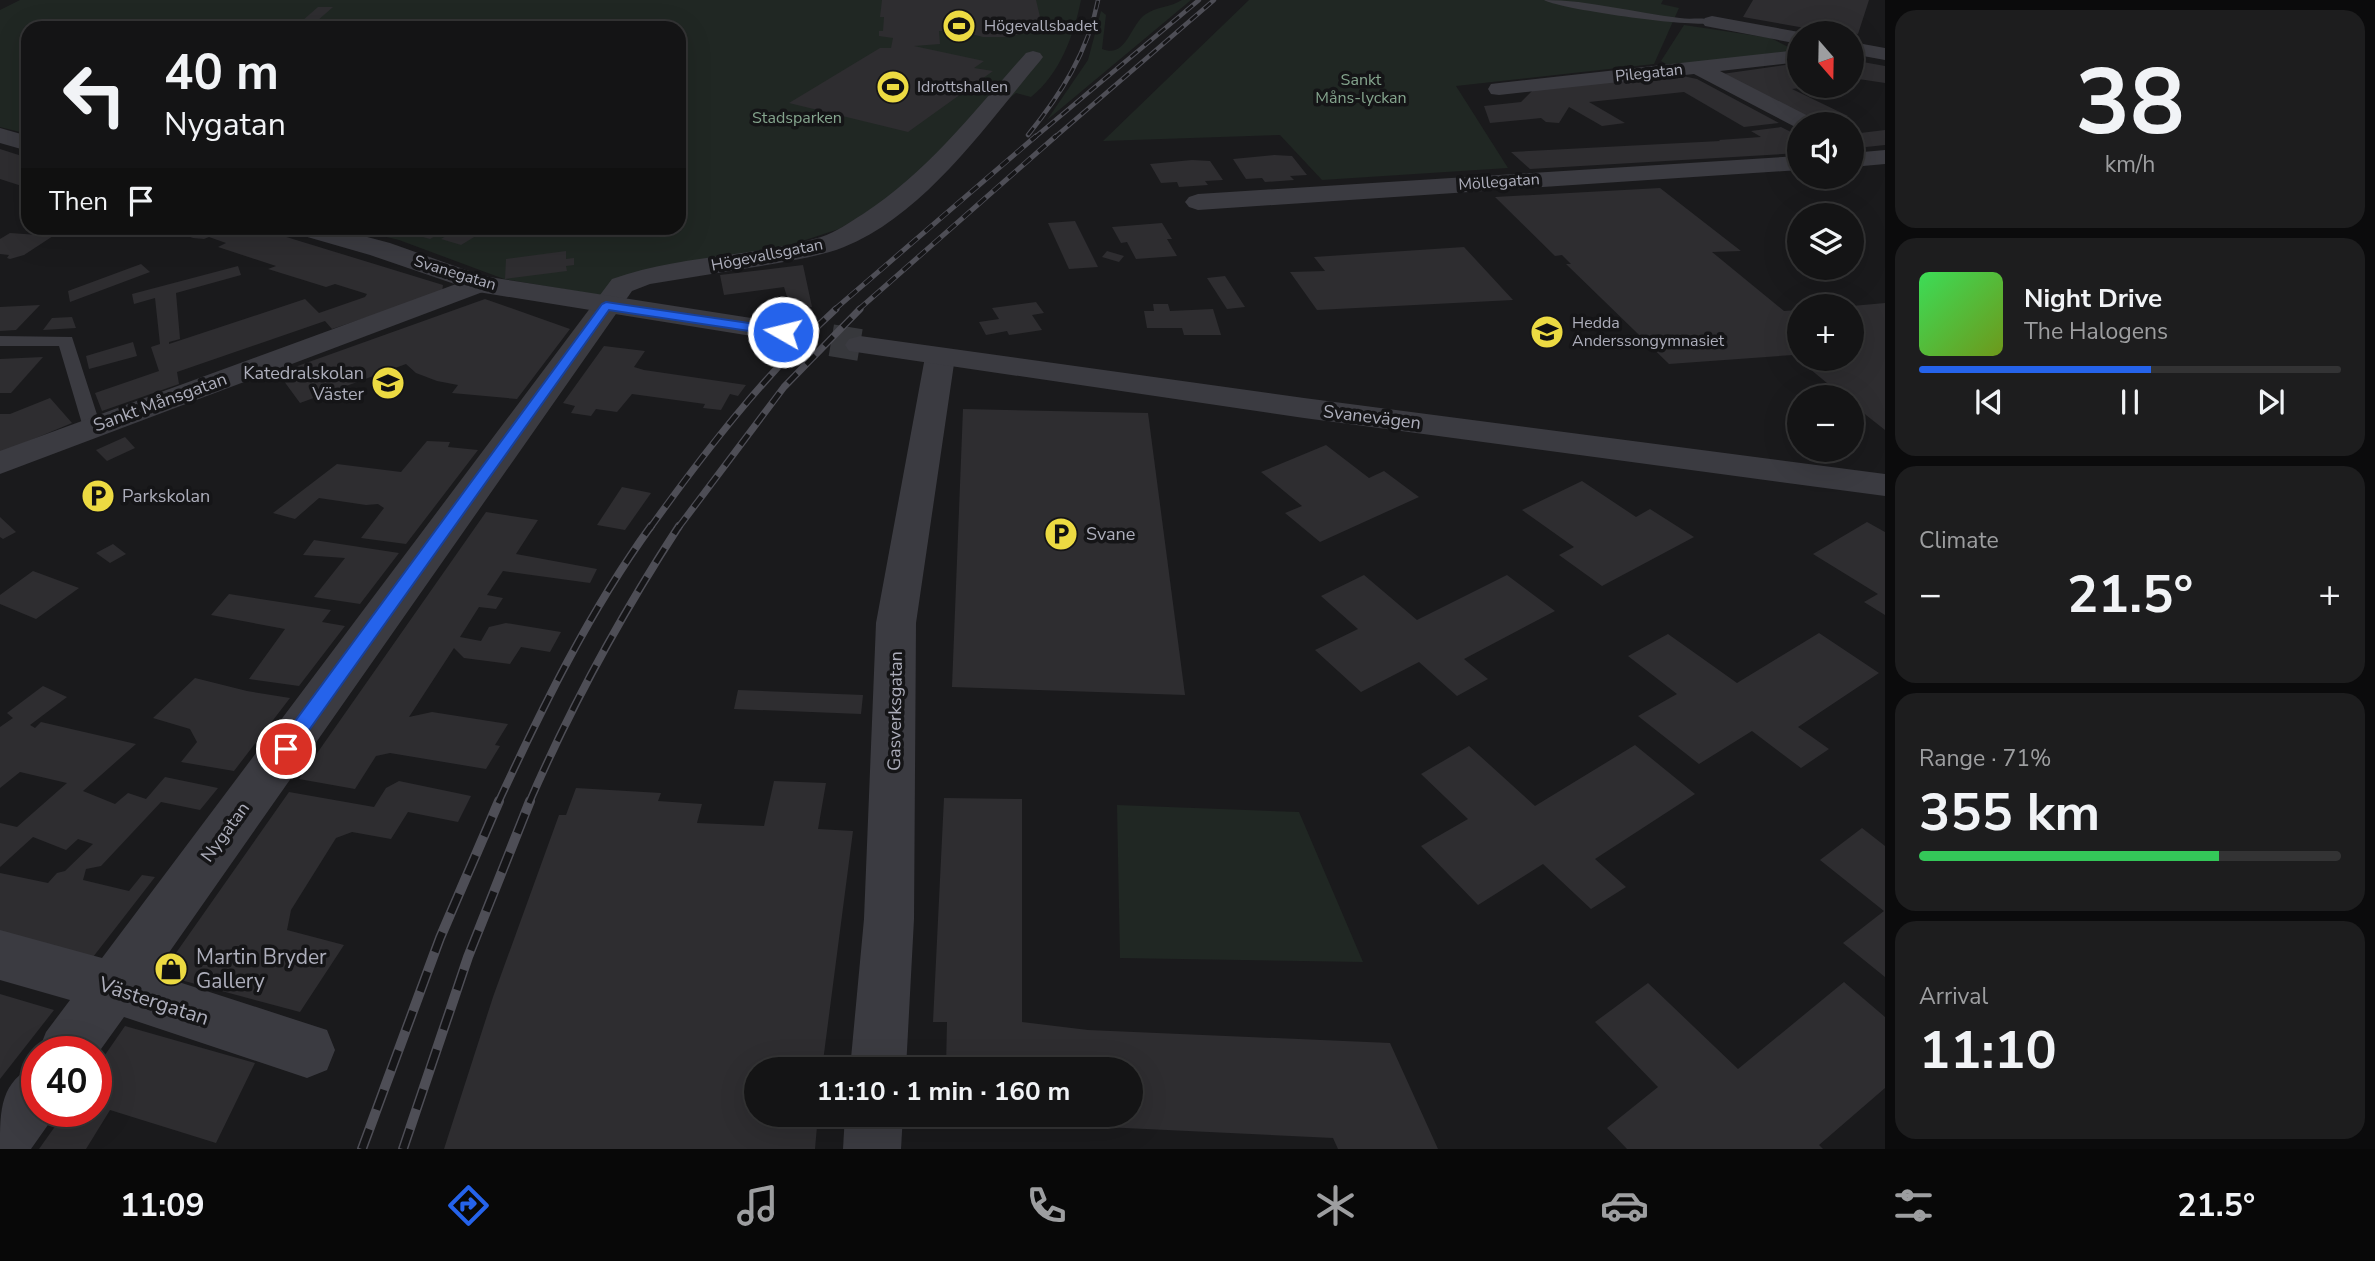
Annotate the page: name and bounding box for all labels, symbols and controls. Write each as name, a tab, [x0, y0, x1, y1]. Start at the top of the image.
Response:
sports icon: Högevallsbadet	[940, 7, 978, 45]
place label: Högevallsbadet	[984, 15, 1098, 37]
north arrow	[1787, 21, 1864, 98]
map controls	[1787, 21, 1864, 462]
text: 40 m	[164, 39, 279, 106]
text: 38	[2075, 41, 2185, 165]
icon: left	[49, 49, 140, 140]
street label: Pilegatan	[1614, 59, 1684, 87]
sports icon: Idrottshallen	[874, 68, 912, 106]
park label: Sankt Måns-lyckan	[1315, 69, 1407, 109]
place label: Idrottshallen	[917, 76, 1008, 98]
text: Nygatan	[164, 103, 286, 146]
park label: Stadsparken	[752, 107, 842, 129]
button: sound	[1787, 112, 1864, 189]
text: km/h	[2105, 149, 2155, 180]
street label: Möllegatan	[1458, 168, 1540, 196]
icon: arrive	[122, 182, 160, 220]
text: Then	[49, 184, 108, 219]
button: layers	[1787, 203, 1864, 280]
street label: Högevallsgatan	[709, 233, 825, 277]
street label: Svanegatan	[411, 250, 499, 296]
text: Night Drive	[2024, 281, 2162, 316]
button: +	[1787, 294, 1864, 371]
position arrow	[746, 295, 820, 369]
place label: Hedda Anderssongymnasiet	[1572, 312, 1724, 352]
school or university icon: Hedda Anderssongymnasiet	[1528, 313, 1566, 351]
text: The Halogens	[2024, 316, 2168, 347]
place label: Katedralskolan Väster	[243, 361, 365, 406]
school or university icon: Katedralskolan Väster	[369, 364, 407, 402]
street label: Sankt Månsgatan	[90, 367, 230, 437]
icon: previous	[1970, 383, 2008, 421]
icon: pause	[2111, 383, 2149, 421]
icon: next	[2252, 383, 2290, 421]
button: −	[1787, 385, 1864, 462]
street label: Svanevägen	[1322, 399, 1422, 435]
parking icon: Parkskolan	[79, 477, 117, 515]
place label: Parkskolan	[122, 484, 210, 508]
parking icon: Svane	[1042, 515, 1080, 553]
place label: Svane	[1086, 522, 1135, 546]
text: Climate	[1919, 525, 1999, 556]
text: 21.5°	[2067, 559, 2193, 630]
text: −	[1919, 569, 1942, 620]
text: +	[2318, 569, 2341, 620]
street label: Gasverksgatan	[882, 651, 908, 771]
pin	[256, 719, 316, 779]
icon: arrive	[267, 730, 305, 768]
text: Range · 71%	[1919, 743, 2051, 774]
text: 355 km	[1919, 777, 2100, 848]
street label: Nygatan	[195, 797, 255, 867]
place label: Martin Bryder Gallery	[196, 943, 327, 995]
shop icon: Martin Bryder Gallery	[152, 950, 190, 988]
street label: Västergatan	[94, 970, 213, 1032]
text: Arrival	[1919, 981, 1988, 1012]
text: 11:10	[1919, 1015, 2057, 1086]
speed limit sign: 40	[21, 1036, 112, 1127]
text: 11:10 · 1 min · 160 m	[817, 1074, 1070, 1109]
icon: directions	[444, 1181, 493, 1230]
icon: music	[733, 1181, 782, 1230]
icon: phone	[1022, 1181, 1071, 1230]
icon: climate	[1311, 1181, 1360, 1230]
icon: car	[1600, 1181, 1649, 1230]
icon: filters	[1889, 1181, 1938, 1230]
text: 11:09	[120, 1184, 205, 1227]
text: 21.5°	[2177, 1184, 2255, 1227]

